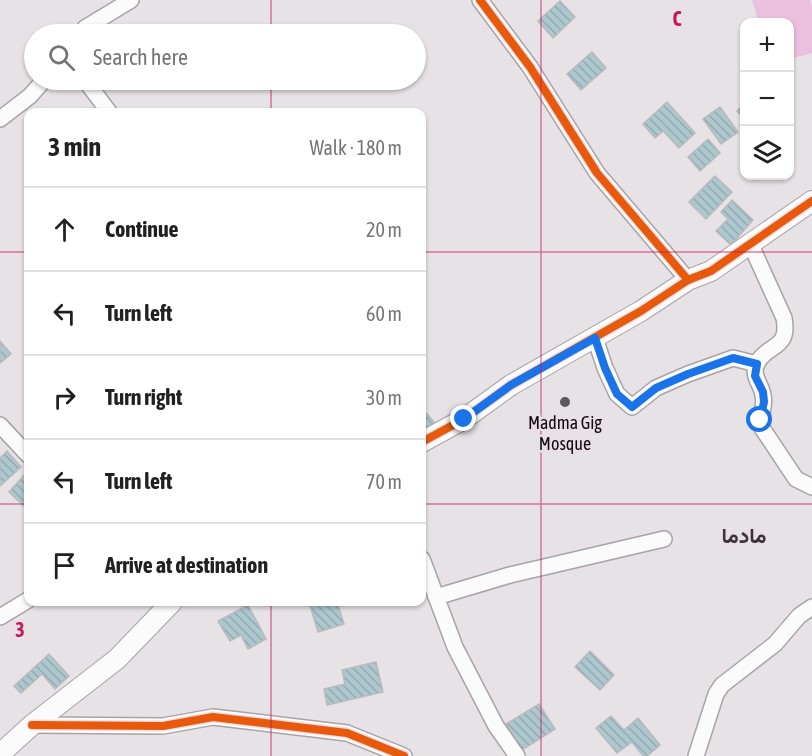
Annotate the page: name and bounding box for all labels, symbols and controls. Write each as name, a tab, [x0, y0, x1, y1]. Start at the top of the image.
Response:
text: C	[673, 7, 682, 30]
map controls	[740, 18, 794, 180]
button: +	[740, 18, 794, 72]
search box	[24, 24, 426, 90]
icon: search	[45, 41, 78, 74]
text: Search here	[93, 44, 188, 70]
button: −	[740, 72, 794, 126]
button: layers	[740, 126, 794, 180]
text: 3 min	[48, 132, 101, 162]
text: Walk · 180 m	[310, 136, 402, 159]
icon: ahead	[48, 213, 81, 246]
text: Continue	[105, 216, 179, 242]
text: 20 m	[366, 218, 402, 241]
icon: left	[48, 297, 81, 330]
text: Turn left	[105, 300, 172, 326]
text: 60 m	[366, 302, 402, 325]
icon: right	[48, 381, 81, 414]
text: Turn right	[105, 384, 182, 410]
text: 30 m	[366, 386, 402, 409]
marker: Madma Gig Mosque	[558, 395, 572, 409]
route end	[450, 405, 476, 431]
route start	[746, 406, 772, 432]
place label: Madma Gig Mosque	[528, 412, 602, 454]
icon: left	[48, 465, 81, 498]
text: Turn left	[105, 468, 172, 494]
text: 70 m	[366, 470, 402, 493]
district label: مادما	[722, 523, 766, 547]
icon: arrive	[48, 549, 81, 582]
text: Arrive at destination	[105, 552, 268, 578]
text: 3	[15, 618, 25, 641]

